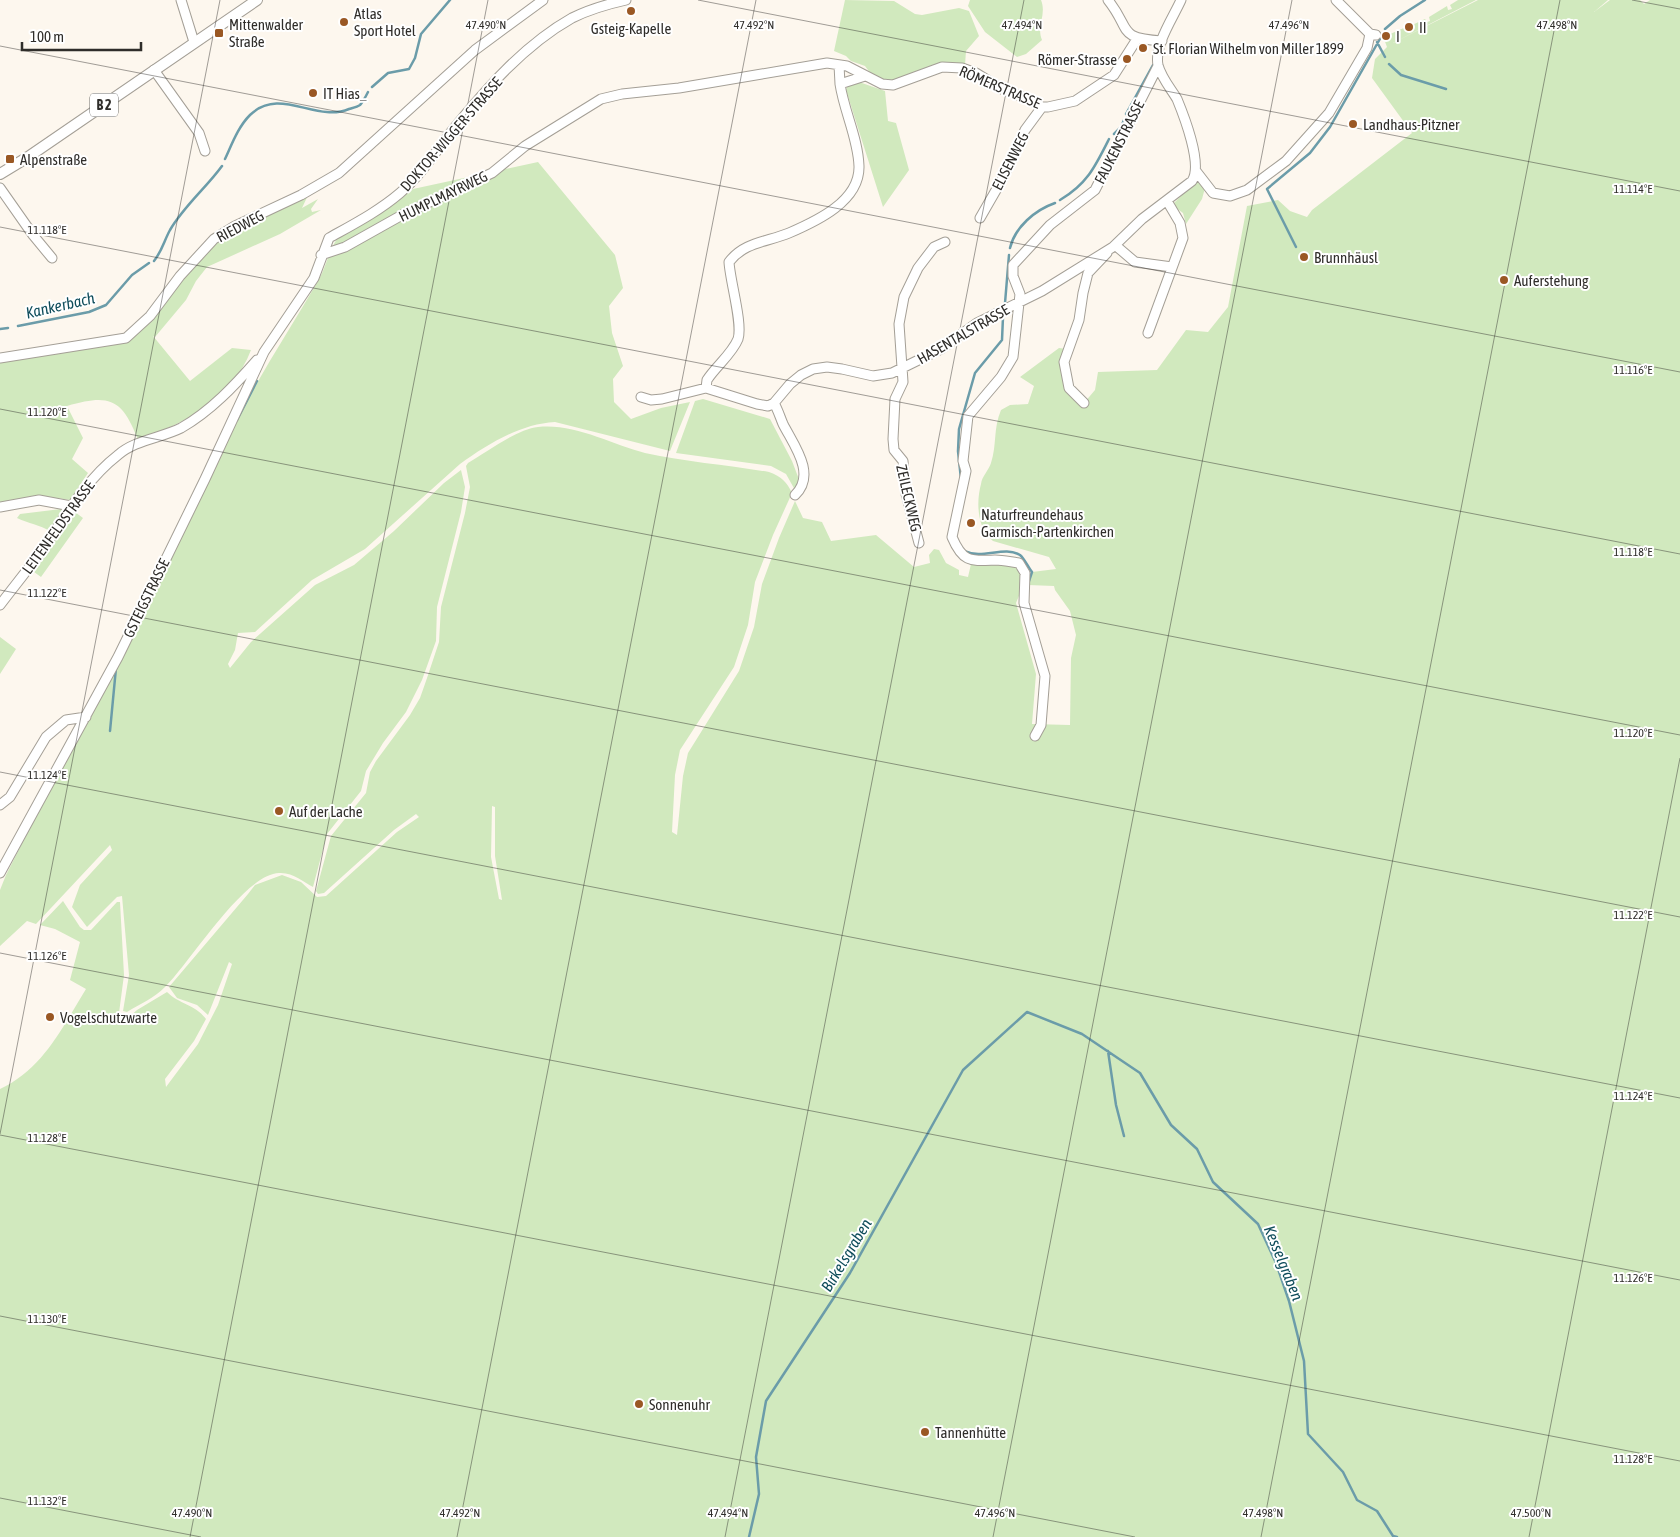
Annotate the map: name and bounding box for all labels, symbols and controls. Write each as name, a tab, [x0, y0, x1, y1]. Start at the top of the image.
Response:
place label: Atlas Sport Hotel	[354, 5, 416, 39]
marker: Gsteig-Kapelle	[625, 5, 637, 17]
place label: Mittenwalder Straße	[229, 16, 304, 50]
marker: Atlas Sport Hotel	[338, 16, 350, 28]
text: 47.490°N	[466, 18, 506, 32]
text: 47.492°N	[734, 18, 774, 32]
text: 47.494°N	[1002, 18, 1042, 32]
text: 47.496°N	[1269, 18, 1309, 32]
text: 47.498°N	[1537, 18, 1577, 32]
place label: II	[1419, 19, 1427, 36]
scale bar	[22, 20, 141, 52]
place label: Gsteig-Kapelle	[591, 20, 671, 37]
marker: II	[1403, 21, 1415, 33]
marker: Mittenwalder Straße	[213, 27, 225, 39]
text: 100 m	[30, 28, 64, 45]
place label: I	[1396, 28, 1400, 45]
marker: I	[1380, 30, 1392, 42]
place label: St. Florian Wilhelm von Miller 1899	[1153, 40, 1344, 57]
marker: St. Florian Wilhelm von Miller 1899	[1137, 42, 1149, 54]
place label: Römer-Strasse	[1038, 51, 1117, 68]
marker: Römer-Strasse	[1121, 53, 1133, 65]
street label: RÖMERSTRASSE	[957, 62, 1044, 112]
street label: DOKTOR-WIGGER-STRASSE	[397, 73, 506, 195]
place label: IT Hias_	[323, 85, 367, 102]
marker: IT Hias_	[307, 87, 319, 99]
road number: B 2	[90, 94, 118, 116]
street label: FAUKENSTRASSE	[1091, 97, 1148, 187]
place label: Landhaus-Pitzner	[1363, 116, 1460, 133]
marker: Landhaus-Pitzner	[1347, 118, 1359, 130]
street label: ELISENWEG	[988, 129, 1032, 193]
place label: Alpenstraße	[20, 151, 87, 168]
marker: Alpenstraße	[4, 153, 16, 165]
street label: HUMPLMAYRWEG	[396, 167, 490, 225]
text: 11.114°E	[1614, 182, 1652, 196]
street label: RIEDWEG	[213, 206, 267, 246]
text: 11.118°E	[28, 223, 66, 237]
place label: Brunnhäusl	[1314, 249, 1378, 266]
marker: Brunnhäusl	[1298, 251, 1310, 263]
place label: Auferstehung	[1514, 272, 1589, 289]
marker: Auferstehung	[1498, 274, 1510, 286]
water label: Kankerbach	[24, 288, 96, 322]
street label: HASENTALSTRASSE	[914, 300, 1013, 367]
text: 11.116°E	[1614, 363, 1652, 377]
text: 11.120°E	[28, 405, 66, 419]
street label: ZEILECKWEG	[893, 463, 925, 533]
street label: LEITENFELDSTRASSE	[18, 477, 98, 577]
place label: Naturfreundehaus Garmisch-Partenkirchen	[981, 506, 1114, 540]
marker: Naturfreundehaus Garmisch-Partenkirchen	[965, 517, 977, 529]
text: 11.118°E	[1614, 545, 1652, 559]
street label: GSTEIGSTRASSE	[120, 555, 173, 640]
text: 11.122°E	[28, 586, 66, 600]
text: 11.120°E	[1614, 726, 1652, 740]
text: 11.124°E	[28, 768, 66, 782]
place label: Auf der Lache	[289, 803, 363, 820]
marker: Auf der Lache	[273, 805, 285, 817]
text: 11.122°E	[1614, 908, 1652, 922]
text: 11.126°E	[28, 949, 66, 963]
place label: Vogelschutzwarte	[60, 1009, 157, 1026]
marker: Vogelschutzwarte	[44, 1011, 56, 1023]
text: 11.124°E	[1614, 1089, 1652, 1103]
text: 11.128°E	[28, 1131, 66, 1145]
water label: Birkelsgraben	[817, 1215, 876, 1295]
water label: Kesselgraben	[1260, 1223, 1307, 1304]
text: 11.126°E	[1614, 1271, 1652, 1285]
text: 11.130°E	[28, 1312, 66, 1326]
place label: Sonnenuhr	[649, 1396, 711, 1413]
marker: Sonnenuhr	[633, 1398, 645, 1410]
place label: Tannenhütte	[935, 1424, 1006, 1441]
marker: Tannenhütte	[919, 1426, 931, 1438]
text: 11.128°E	[1614, 1452, 1652, 1466]
text: 11.132°E	[28, 1494, 66, 1508]
text: 47.490°N	[172, 1506, 212, 1520]
text: 47.492°N	[440, 1506, 480, 1520]
text: 47.494°N	[708, 1506, 748, 1520]
text: 47.496°N	[975, 1506, 1015, 1520]
text: 47.498°N	[1243, 1506, 1283, 1520]
text: 47.500°N	[1511, 1506, 1551, 1520]

